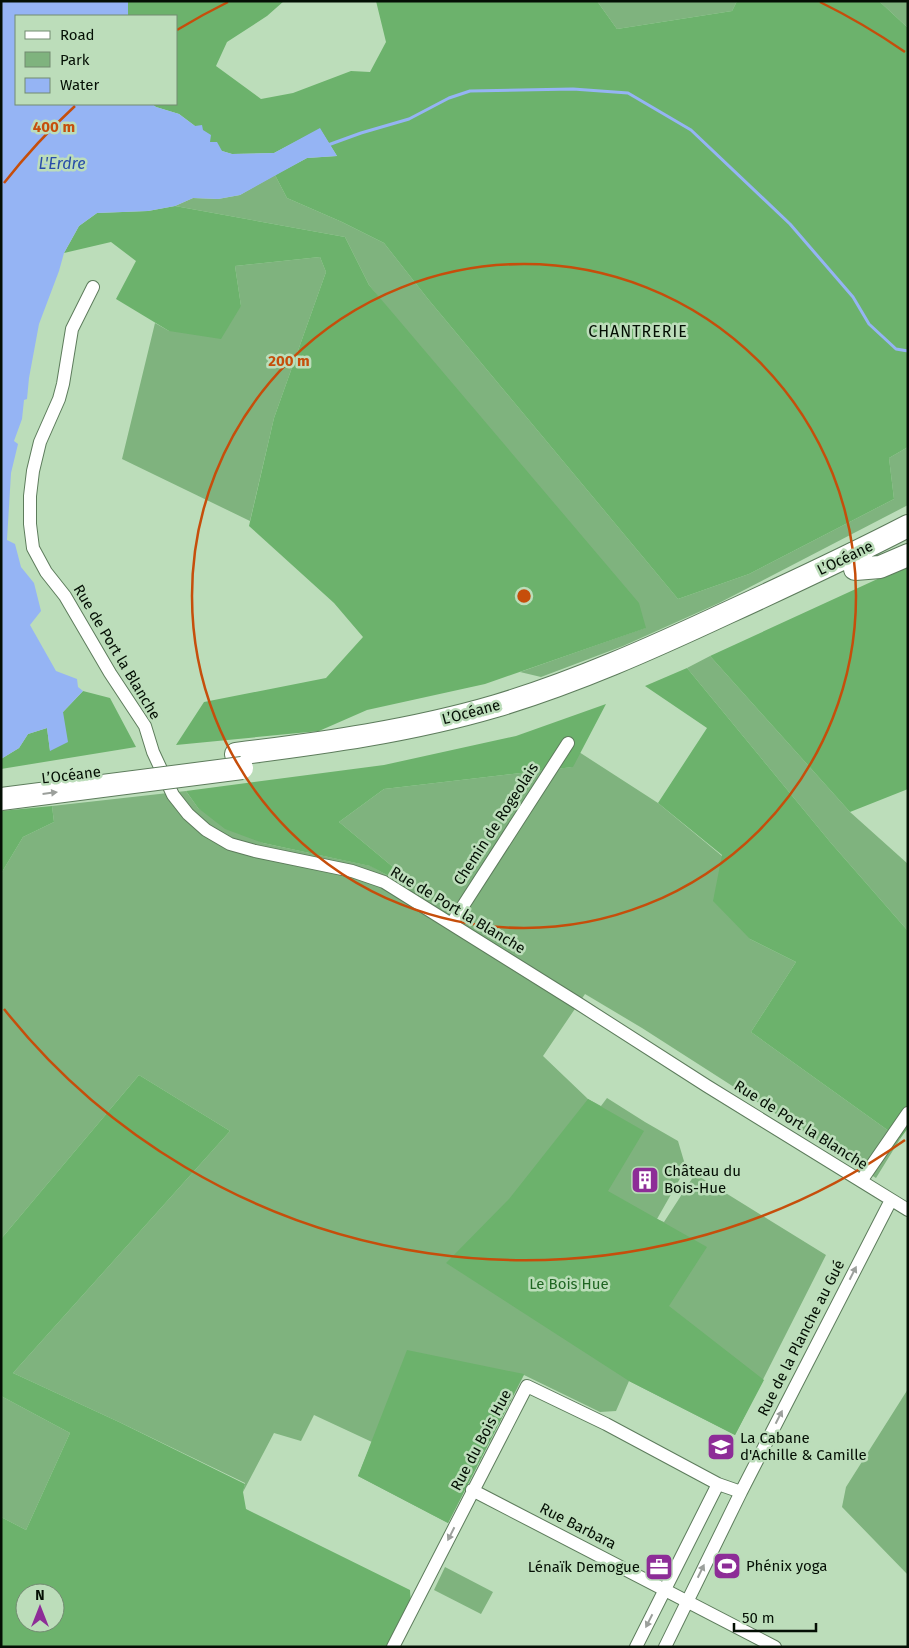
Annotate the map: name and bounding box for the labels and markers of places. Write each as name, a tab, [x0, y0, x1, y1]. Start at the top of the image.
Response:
centre of rings	[515, 587, 533, 605]
place label: Château du Bois-Hue	[664, 1162, 741, 1197]
building icon: Château du Bois-Hue	[630, 1165, 660, 1195]
place label: La Cabane d'Achille & Camille	[740, 1429, 867, 1464]
school or university icon: La Cabane d'Achille & Camille	[706, 1432, 736, 1462]
sports icon: Phénix yoga	[712, 1551, 742, 1581]
office icon: Lénaïk Demogue	[644, 1552, 674, 1582]
place label: Phénix yoga	[746, 1557, 827, 1575]
place label: Lénaïk Demogue	[528, 1558, 640, 1576]

